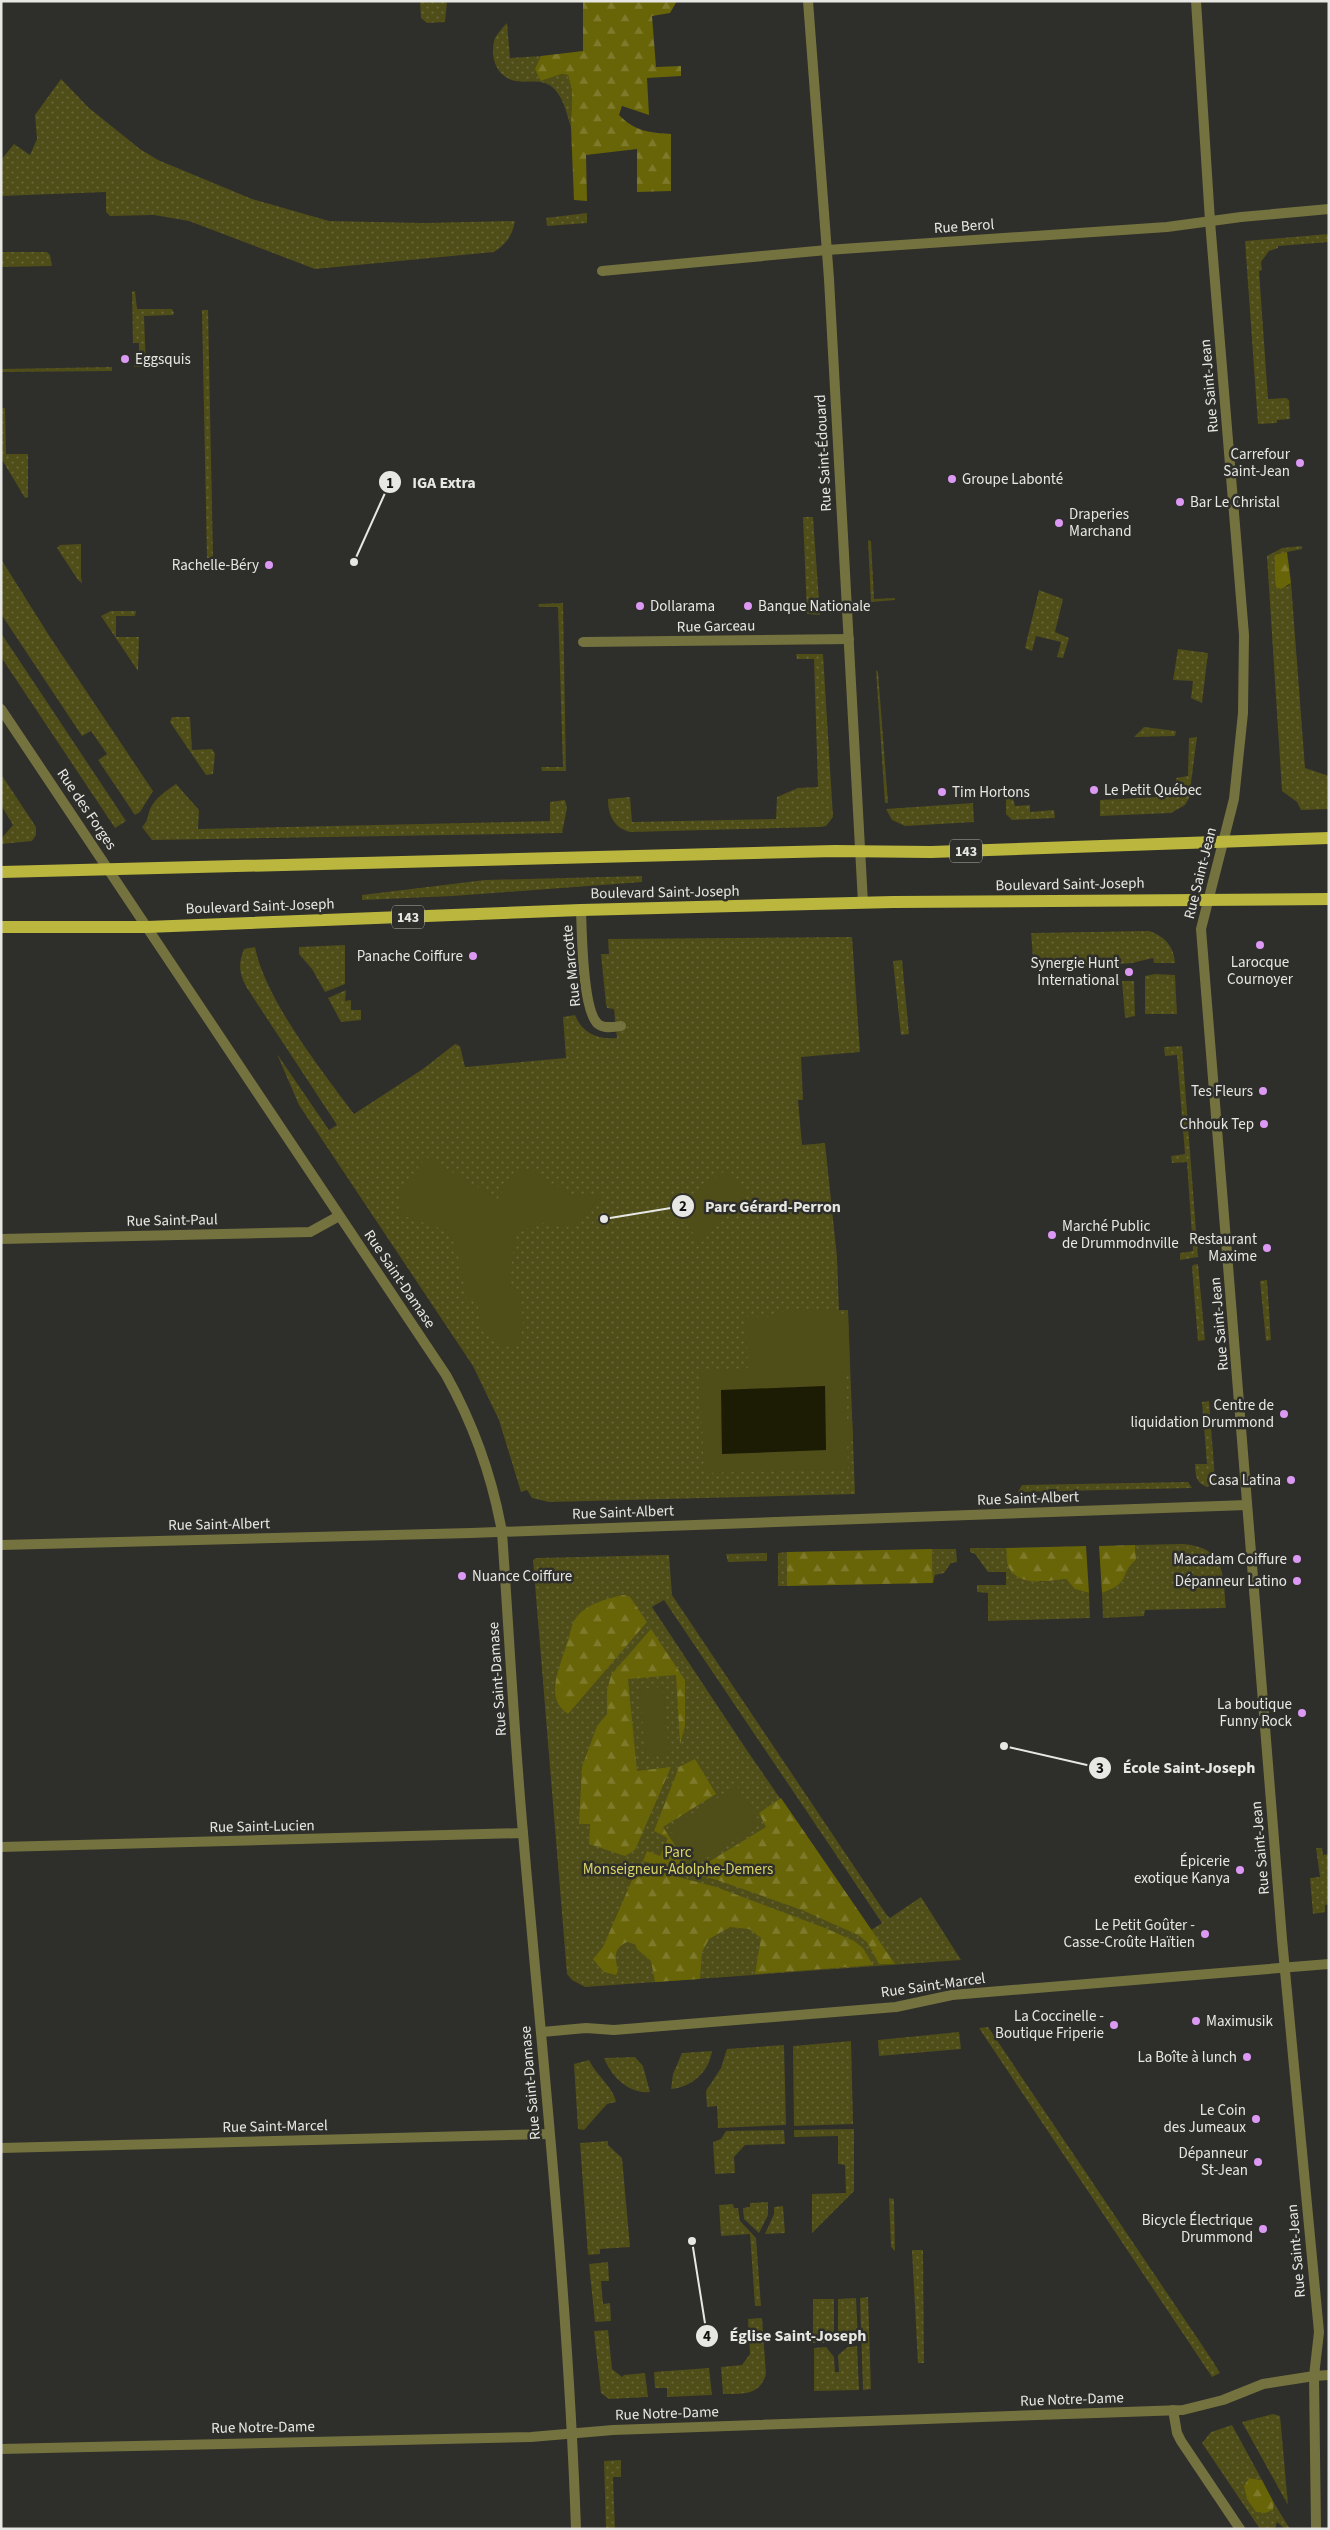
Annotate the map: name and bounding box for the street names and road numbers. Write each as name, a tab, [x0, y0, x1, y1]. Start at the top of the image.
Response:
street label: Rue Berol	[933, 214, 995, 239]
street label: Rue Saint-Jean	[1195, 338, 1224, 434]
street label: Rue Saint-Édouard	[810, 394, 837, 512]
street label: Rue Garceau	[677, 615, 755, 638]
street label: Rue des Forges	[52, 765, 121, 854]
street label: Rue Saint-Jean	[1179, 825, 1222, 921]
road number: 143	[950, 839, 982, 862]
street label: Boulevard Saint-Joseph	[995, 873, 1145, 896]
street label: Boulevard Saint-Joseph	[590, 881, 740, 904]
street label: Boulevard Saint-Joseph	[185, 893, 335, 920]
road number: 143	[392, 906, 424, 929]
street label: Rue Marcotte	[557, 924, 586, 1008]
street label: Rue Saint-Paul	[126, 1209, 218, 1232]
street label: Rue Saint-Damase	[359, 1226, 440, 1333]
street label: Rue Saint-Jean	[1205, 1276, 1234, 1372]
street label: Rue Saint-Albert	[977, 1486, 1079, 1511]
street label: Rue Saint-Albert	[572, 1500, 674, 1525]
street label: Rue Saint-Albert	[168, 1513, 270, 1536]
street label: Rue Saint-Damase	[483, 1621, 512, 1737]
street label: Rue Saint-Jean	[1246, 1800, 1275, 1896]
street label: Rue Saint-Lucien	[209, 1815, 315, 1838]
street label: Rue Saint-Marcel	[879, 1968, 987, 2003]
street label: Rue Saint-Damase	[515, 2025, 546, 2141]
street label: Rue Saint-Marcel	[222, 2115, 328, 2138]
street label: Rue Saint-Jean	[1282, 2203, 1311, 2299]
street label: Rue Notre-Dame	[1020, 2387, 1124, 2412]
street label: Rue Notre-Dame	[615, 2401, 719, 2426]
street label: Rue Notre-Dame	[211, 2416, 315, 2439]

